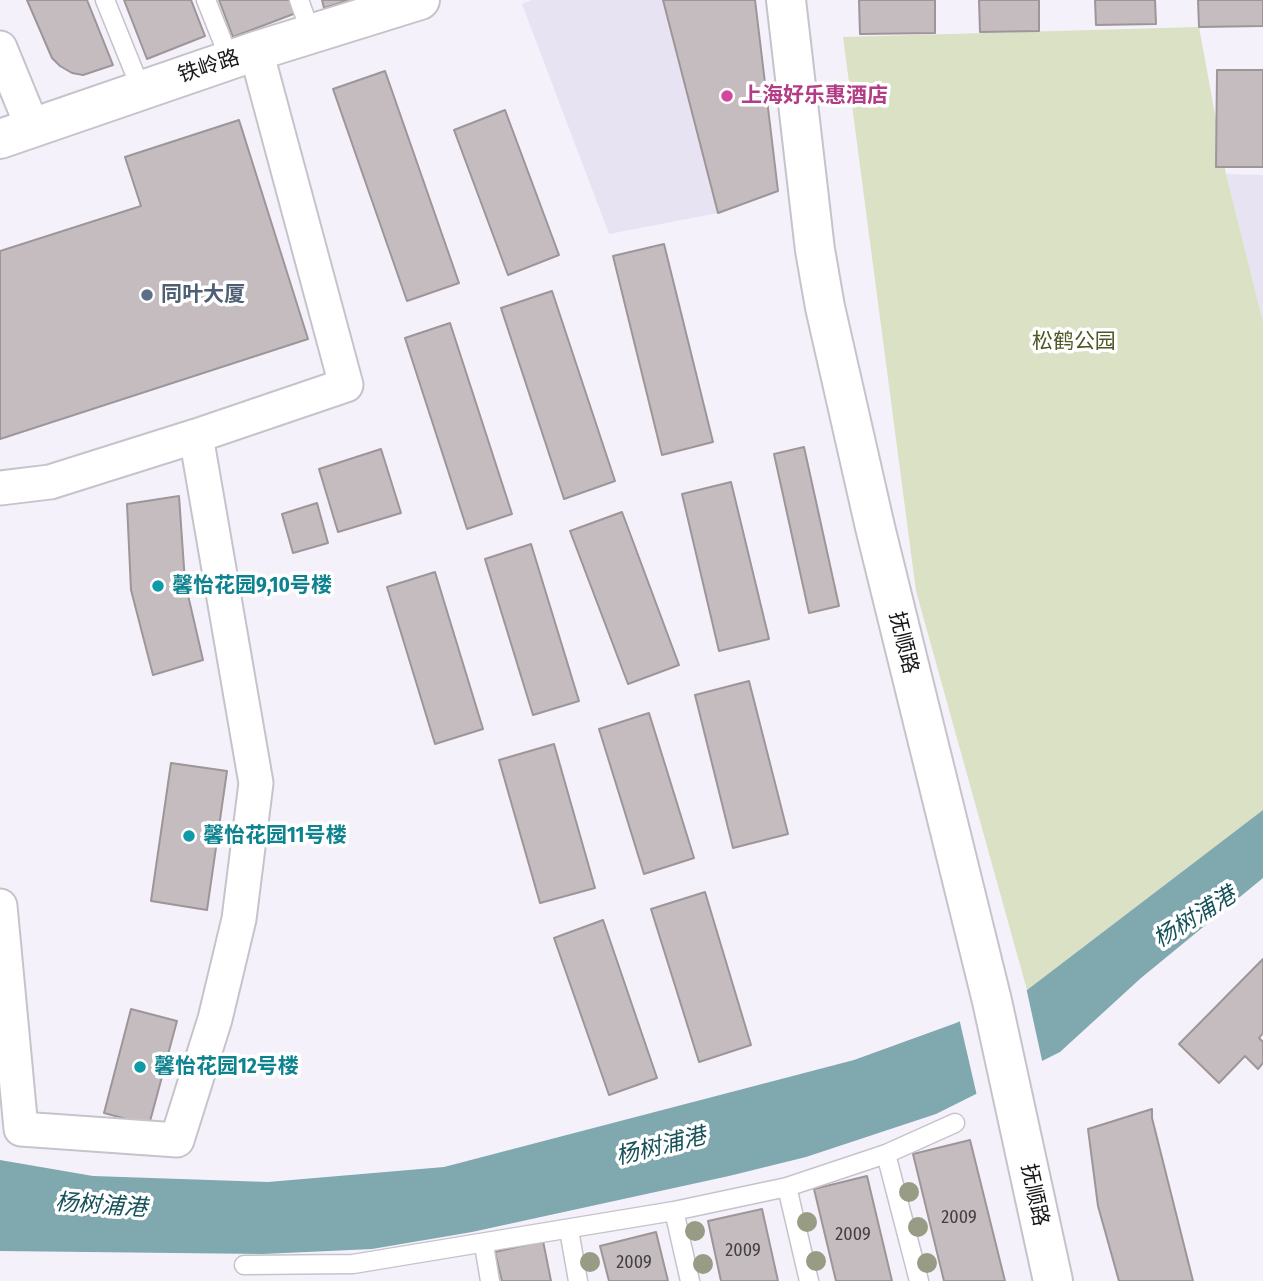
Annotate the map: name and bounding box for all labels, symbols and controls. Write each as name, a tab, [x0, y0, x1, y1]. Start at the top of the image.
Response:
street label: 铁岭路	[175, 45, 243, 89]
place label: 上海好乐惠酒店	[741, 83, 888, 109]
marker: 上海好乐惠酒店	[719, 88, 735, 104]
place label: 同叶大厦	[161, 282, 245, 308]
marker: 同叶大厦	[139, 287, 155, 303]
park label: 松鹤公园	[1032, 329, 1116, 355]
place label: 馨怡花园9,10号楼	[172, 573, 332, 599]
marker: 馨怡花园9,10号楼	[150, 578, 166, 594]
street label: 抚顺路	[883, 609, 923, 677]
place label: 馨怡花园11号楼	[203, 823, 346, 849]
marker: 馨怡花园11号楼	[181, 828, 197, 844]
water label: 杨树浦港	[1149, 882, 1241, 954]
place label: 馨怡花园12号楼	[154, 1054, 299, 1080]
marker: 馨怡花园12号楼	[132, 1059, 148, 1075]
water label: 杨树浦港	[613, 1122, 709, 1172]
street label: 抚顺路	[1015, 1162, 1053, 1228]
water label: 杨树浦港	[54, 1189, 148, 1223]
house number: 2009	[941, 1207, 977, 1229]
house number: 2009	[835, 1224, 871, 1246]
house number: 2009	[725, 1240, 761, 1262]
house number: 2009	[616, 1252, 652, 1274]

